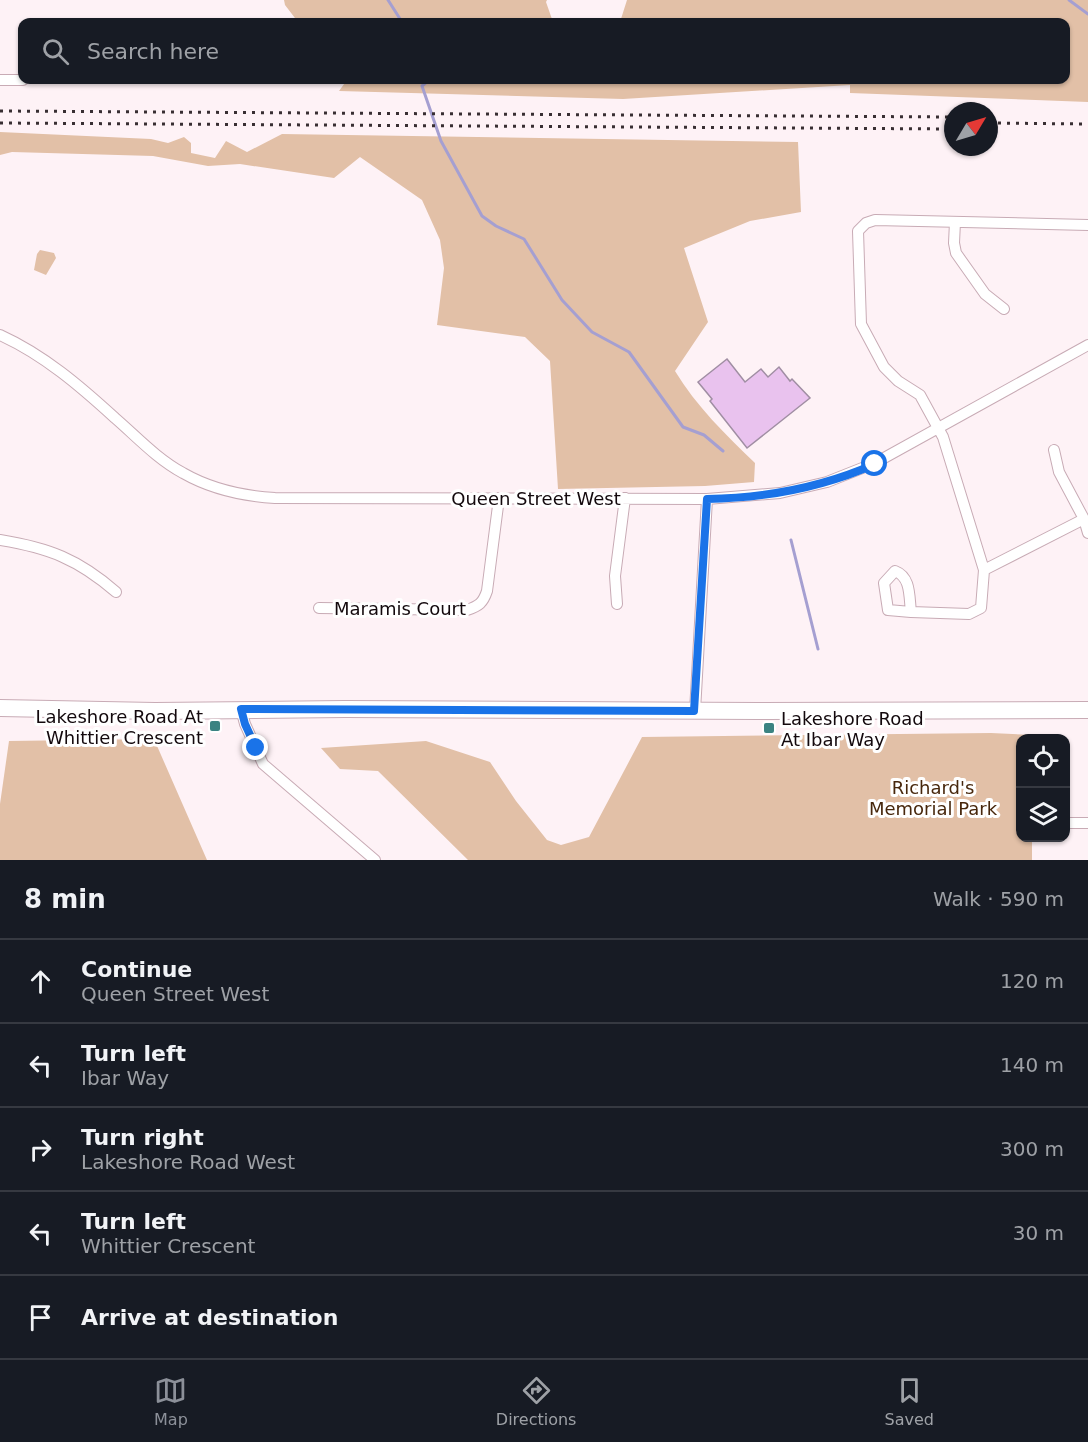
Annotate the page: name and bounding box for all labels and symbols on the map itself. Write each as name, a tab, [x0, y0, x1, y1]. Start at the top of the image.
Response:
north arrow	[944, 102, 998, 156]
route start	[861, 450, 887, 476]
street label: Queen Street West	[451, 488, 621, 509]
street label: Maramis Court	[334, 598, 466, 619]
place label: Lakeshore Road At Whittier Crescent	[36, 706, 203, 748]
place label: Lakeshore Road At Ibar Way	[781, 708, 924, 750]
marker: Lakeshore Road At Whittier Crescent	[208, 719, 222, 733]
marker: Lakeshore Road At Ibar Way	[762, 721, 776, 735]
route end	[242, 734, 268, 760]
park label: Richard's Memorial Park	[869, 777, 998, 819]

